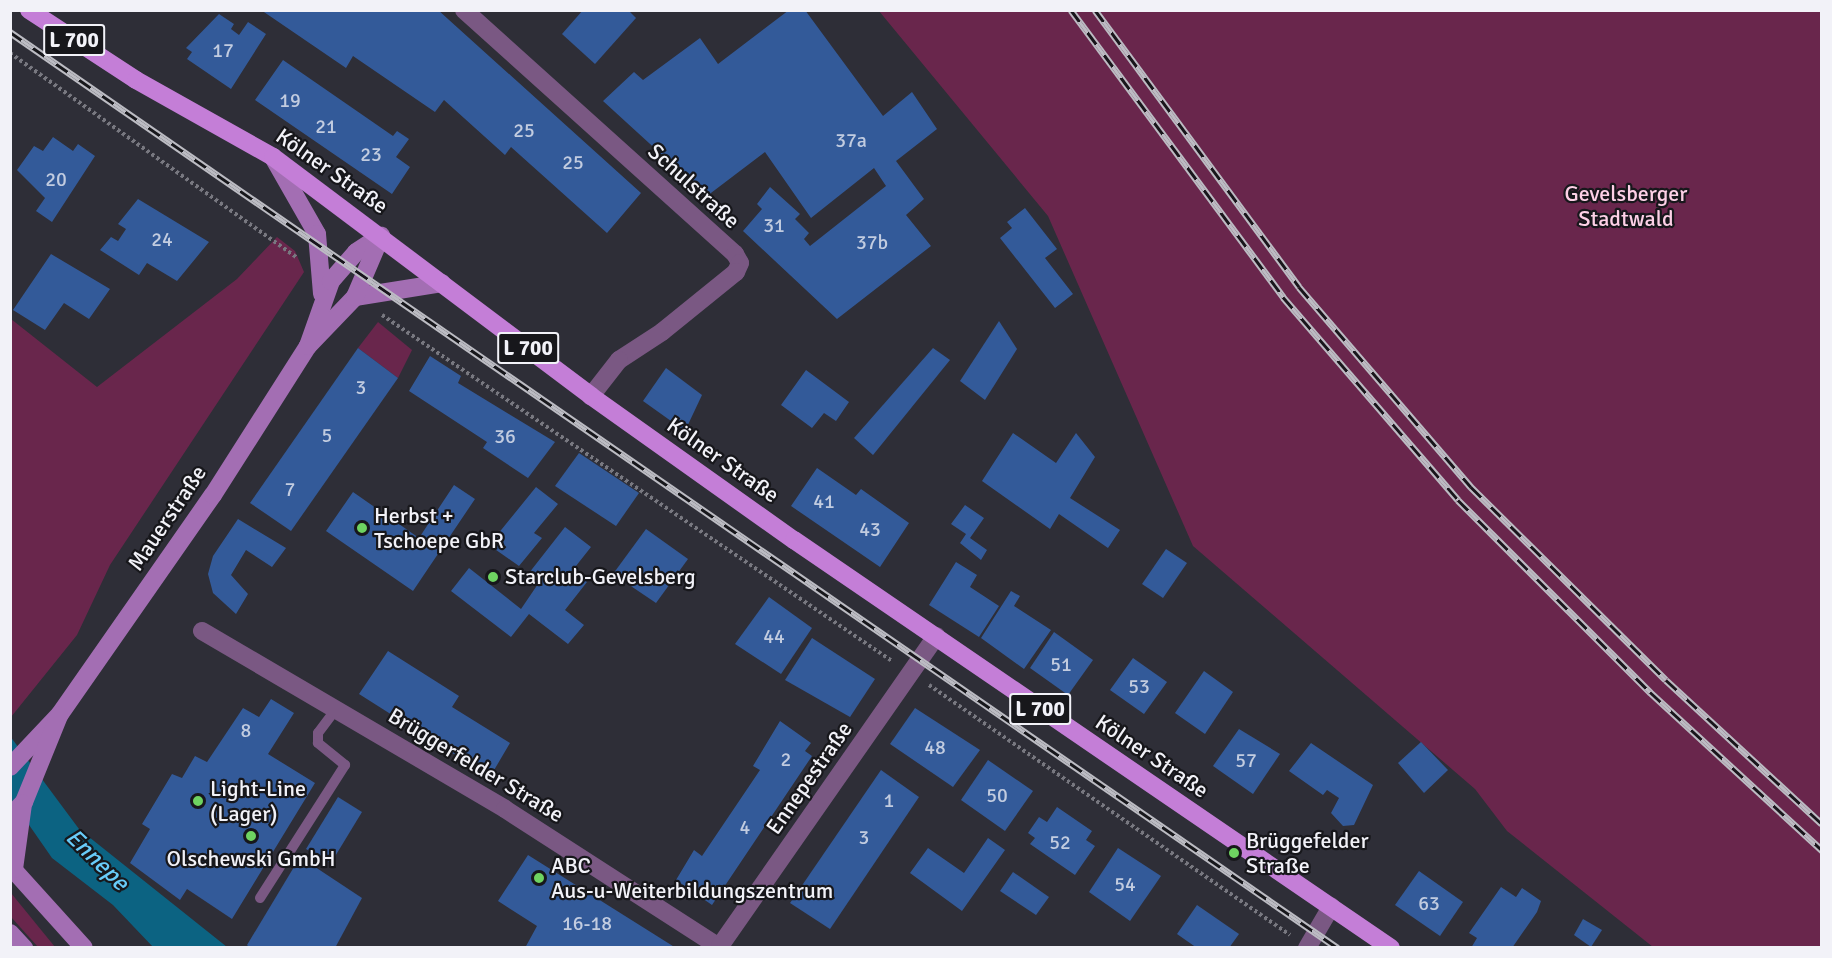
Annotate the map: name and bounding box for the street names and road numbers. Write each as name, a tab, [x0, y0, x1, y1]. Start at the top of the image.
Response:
road number: L 700	[42, 22, 106, 58]
street label: Kölner Straße	[271, 123, 393, 219]
street label: Schulstraße	[643, 138, 745, 234]
road number: L 700	[496, 330, 560, 366]
street label: Kölner Straße	[662, 412, 784, 508]
street label: Mauerstraße	[122, 460, 212, 576]
road number: L 700	[1008, 691, 1072, 727]
street label: Brüggerfelder Straße	[383, 702, 569, 828]
street label: Kölner Straße	[1091, 709, 1213, 803]
street label: Ennepestraße	[761, 717, 857, 839]

